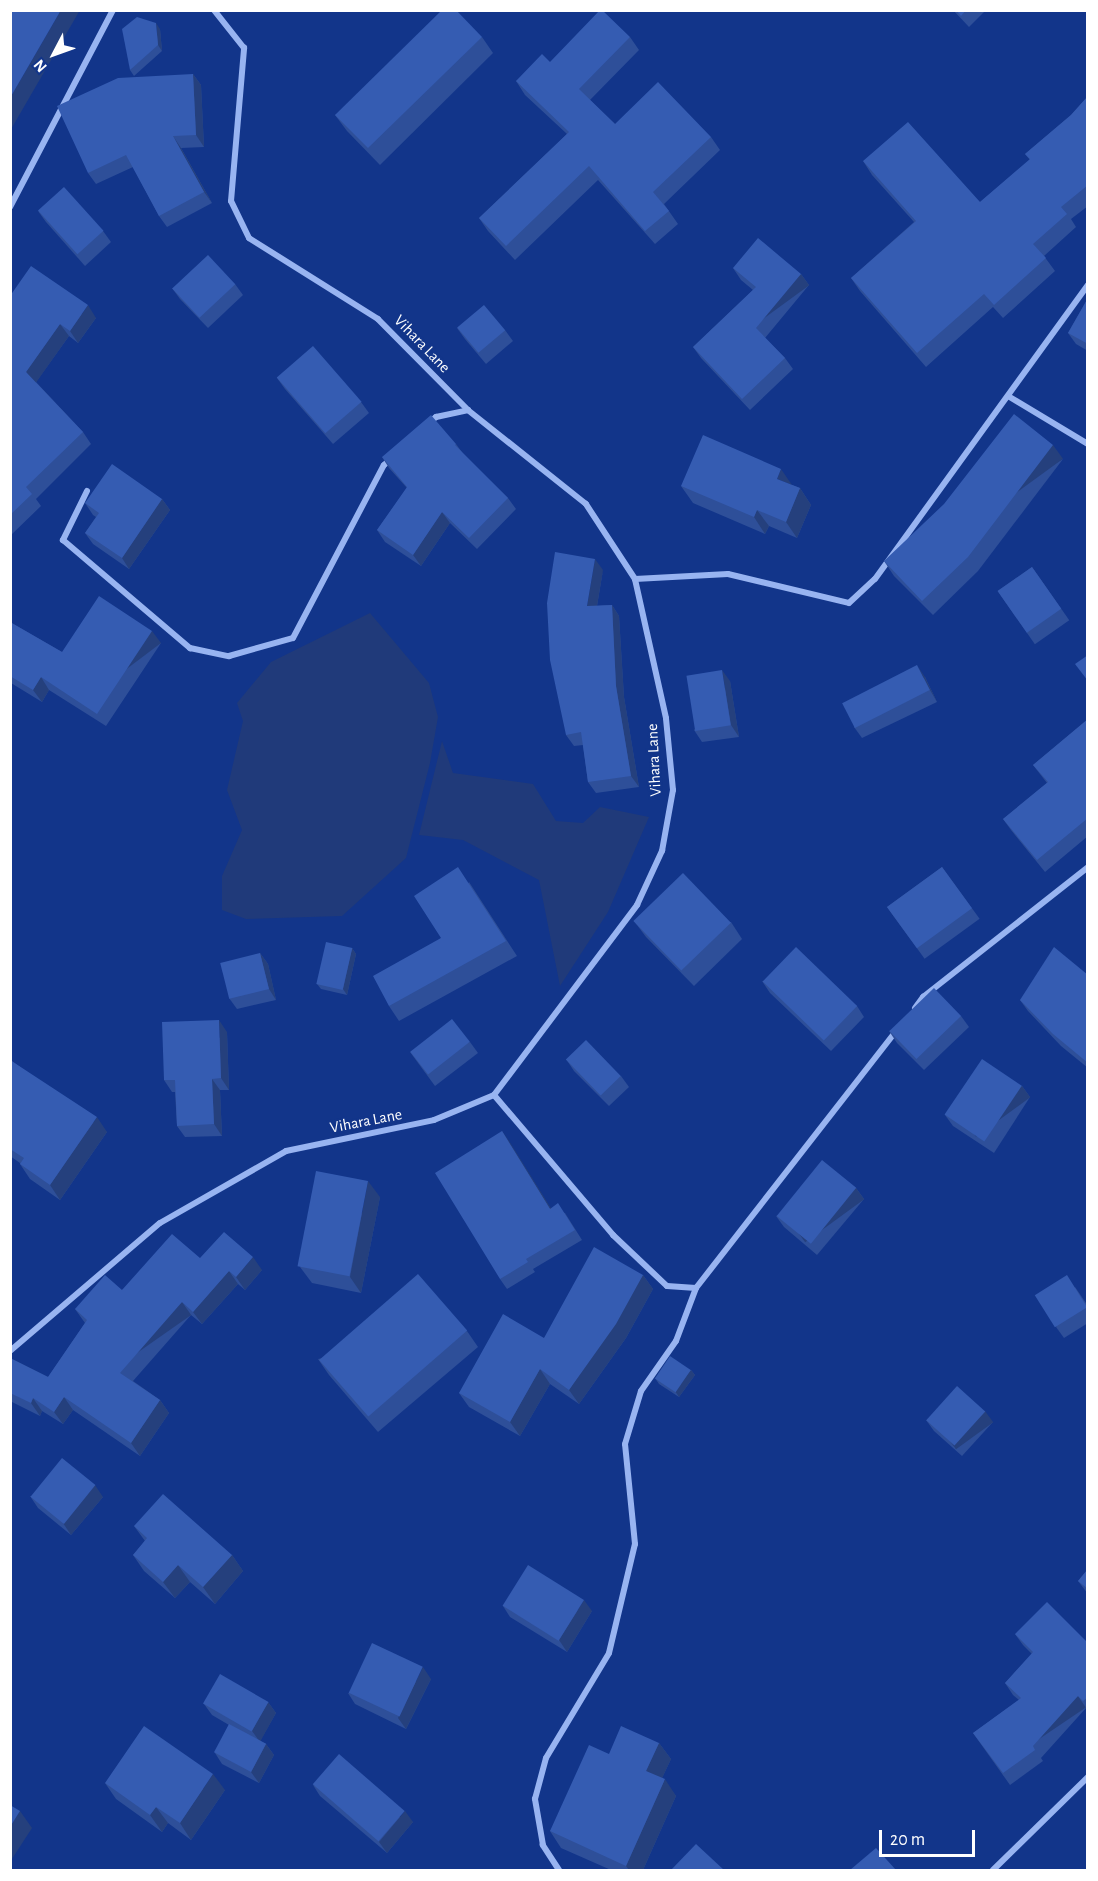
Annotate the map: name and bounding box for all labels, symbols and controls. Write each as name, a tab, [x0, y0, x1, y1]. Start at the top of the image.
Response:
north arrow	[24, 24, 84, 84]
text: N	[31, 56, 50, 75]
street label: Vihara Lane	[390, 311, 454, 377]
street label: Vihara Lane	[643, 723, 665, 797]
street label: Vihara Lane	[328, 1105, 404, 1137]
scale bar	[882, 1818, 978, 1856]
text: 20 m	[890, 1831, 925, 1849]

